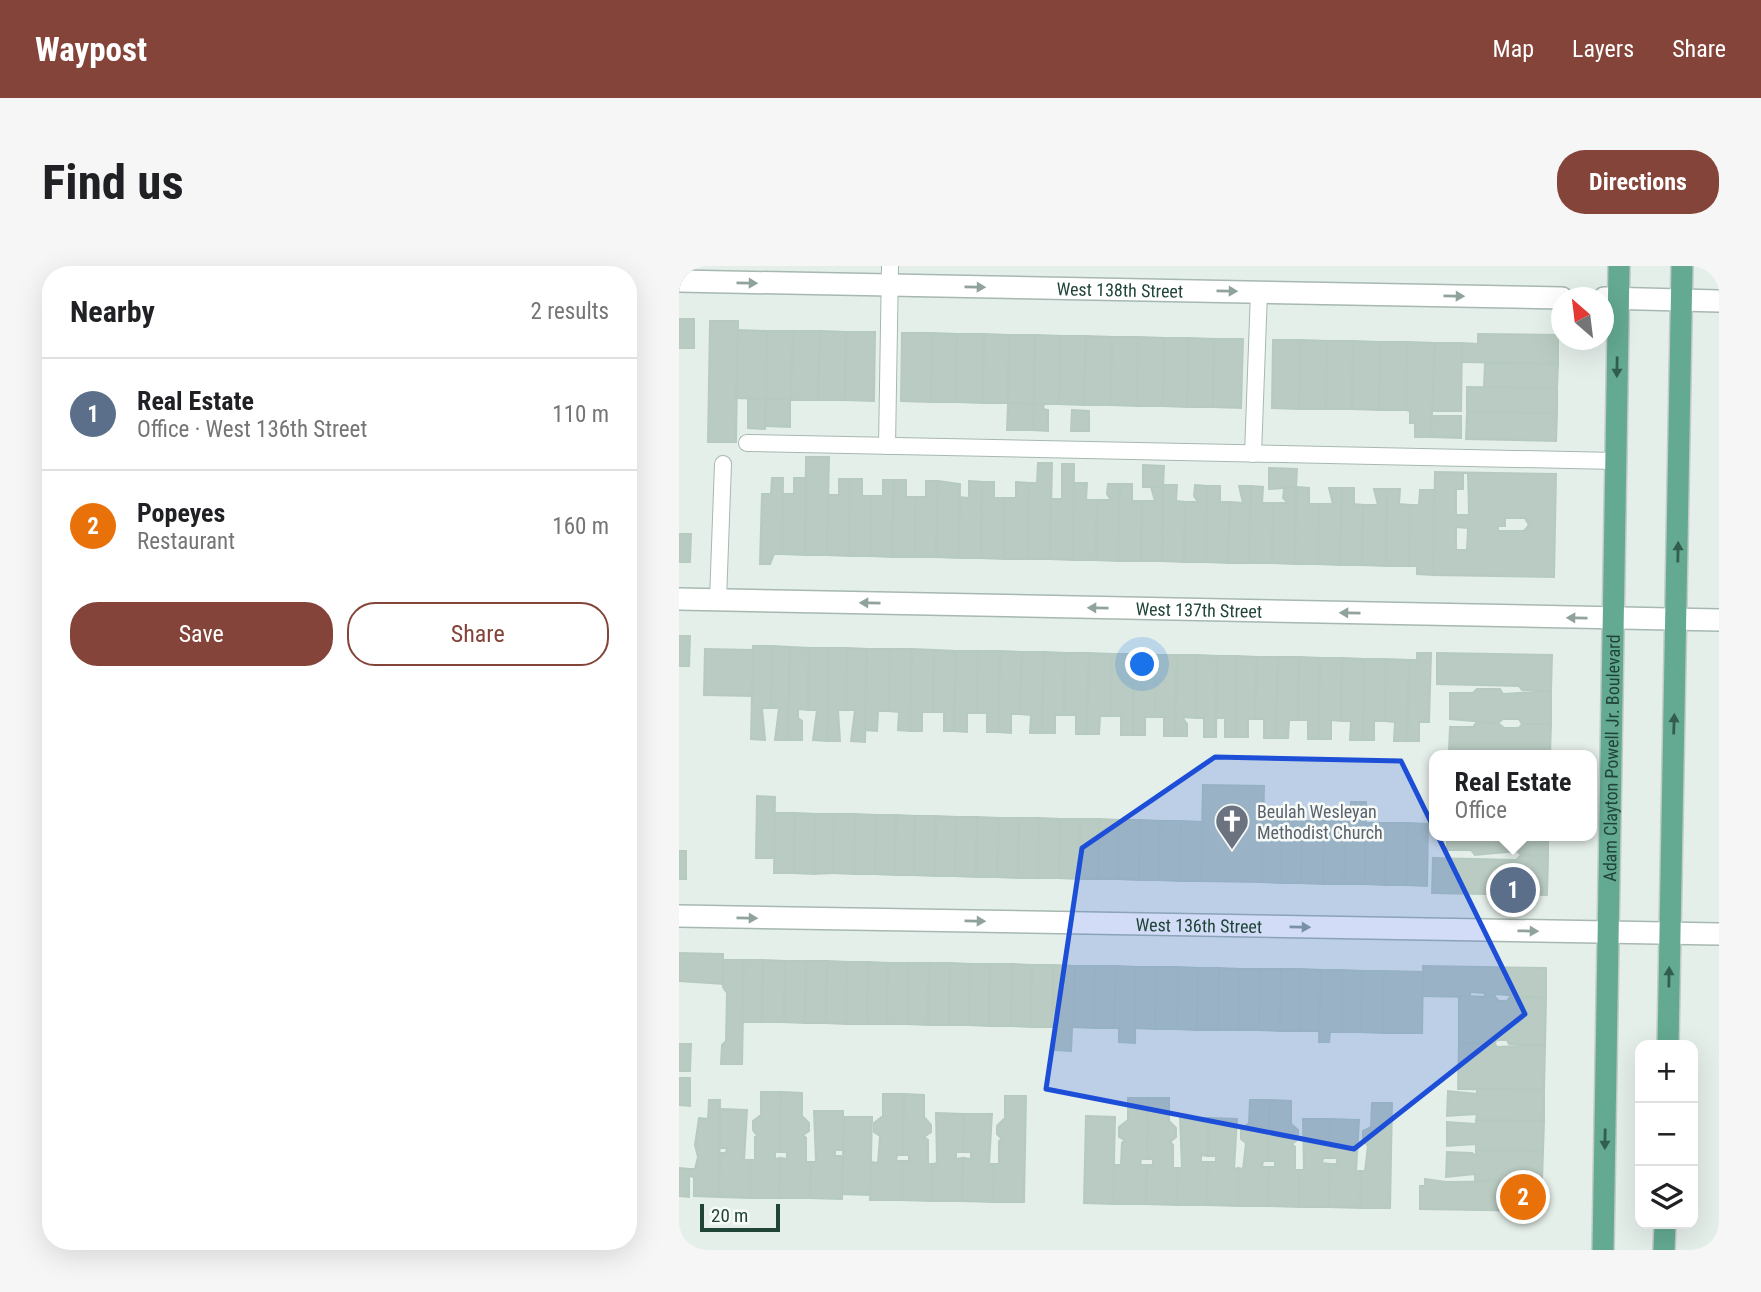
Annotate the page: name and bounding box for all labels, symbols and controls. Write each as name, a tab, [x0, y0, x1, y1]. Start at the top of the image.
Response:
text: Waypost	[35, 30, 147, 69]
text: Map	[1493, 35, 1534, 63]
text: Layers	[1572, 35, 1634, 63]
text: Share	[1672, 35, 1726, 63]
button: Directions	[1557, 150, 1719, 214]
text: Find us	[42, 154, 184, 211]
one-way arrow	[736, 277, 758, 288]
street label: West 138th Street	[1056, 278, 1183, 301]
one-way arrow	[964, 281, 986, 293]
one-way arrow	[1216, 286, 1238, 297]
north arrow	[1551, 287, 1614, 350]
one-way arrow	[1443, 290, 1465, 301]
text: Nearby	[70, 294, 155, 329]
text: 2 results	[531, 298, 609, 325]
one-way arrow	[1611, 356, 1623, 378]
text: Real Estate	[137, 386, 254, 416]
text: 1	[87, 401, 99, 428]
text: 110 m	[552, 401, 609, 428]
text: Office · West 136th Street	[137, 416, 367, 443]
text: Popeyes	[137, 498, 225, 528]
text: 2	[87, 513, 99, 540]
text: 160 m	[552, 513, 609, 540]
text: Restaurant	[137, 528, 235, 555]
one-way arrow	[1672, 541, 1684, 563]
one-way arrow	[859, 597, 881, 609]
street label: West 137th Street	[1135, 598, 1262, 621]
button: Save	[70, 602, 333, 666]
button: Share	[347, 602, 609, 666]
one-way arrow	[1087, 602, 1109, 614]
one-way arrow	[1339, 607, 1361, 619]
one-way arrow	[1566, 612, 1588, 623]
street label: Adam Clayton Powell Jr. Boulevard	[1598, 634, 1624, 882]
your location	[1125, 647, 1159, 681]
one-way arrow	[1668, 713, 1680, 735]
popup	[1429, 750, 1597, 841]
text: Real Estate	[1455, 767, 1571, 797]
text: Office	[1455, 797, 1507, 824]
place label: Beulah Wesleyan Methodist Church	[1257, 801, 1383, 843]
church icon: Beulah Wesleyan Methodist Church	[1213, 802, 1251, 851]
pin: 1	[1490, 864, 1536, 916]
one-way arrow	[736, 912, 758, 923]
street label: West 136th Street	[1135, 913, 1262, 937]
one-way arrow	[964, 916, 986, 927]
one-way arrow	[1289, 921, 1311, 933]
one-way arrow	[1517, 925, 1539, 936]
one-way arrow	[1663, 966, 1675, 988]
map controls	[1635, 1040, 1698, 1229]
button: +	[1635, 1040, 1698, 1103]
button: −	[1635, 1103, 1698, 1166]
one-way arrow	[1600, 1128, 1611, 1150]
button: layers	[1635, 1166, 1698, 1229]
pin: 2	[1500, 1171, 1546, 1223]
scale bar	[700, 1201, 781, 1233]
text: 20 m	[711, 1204, 748, 1227]

